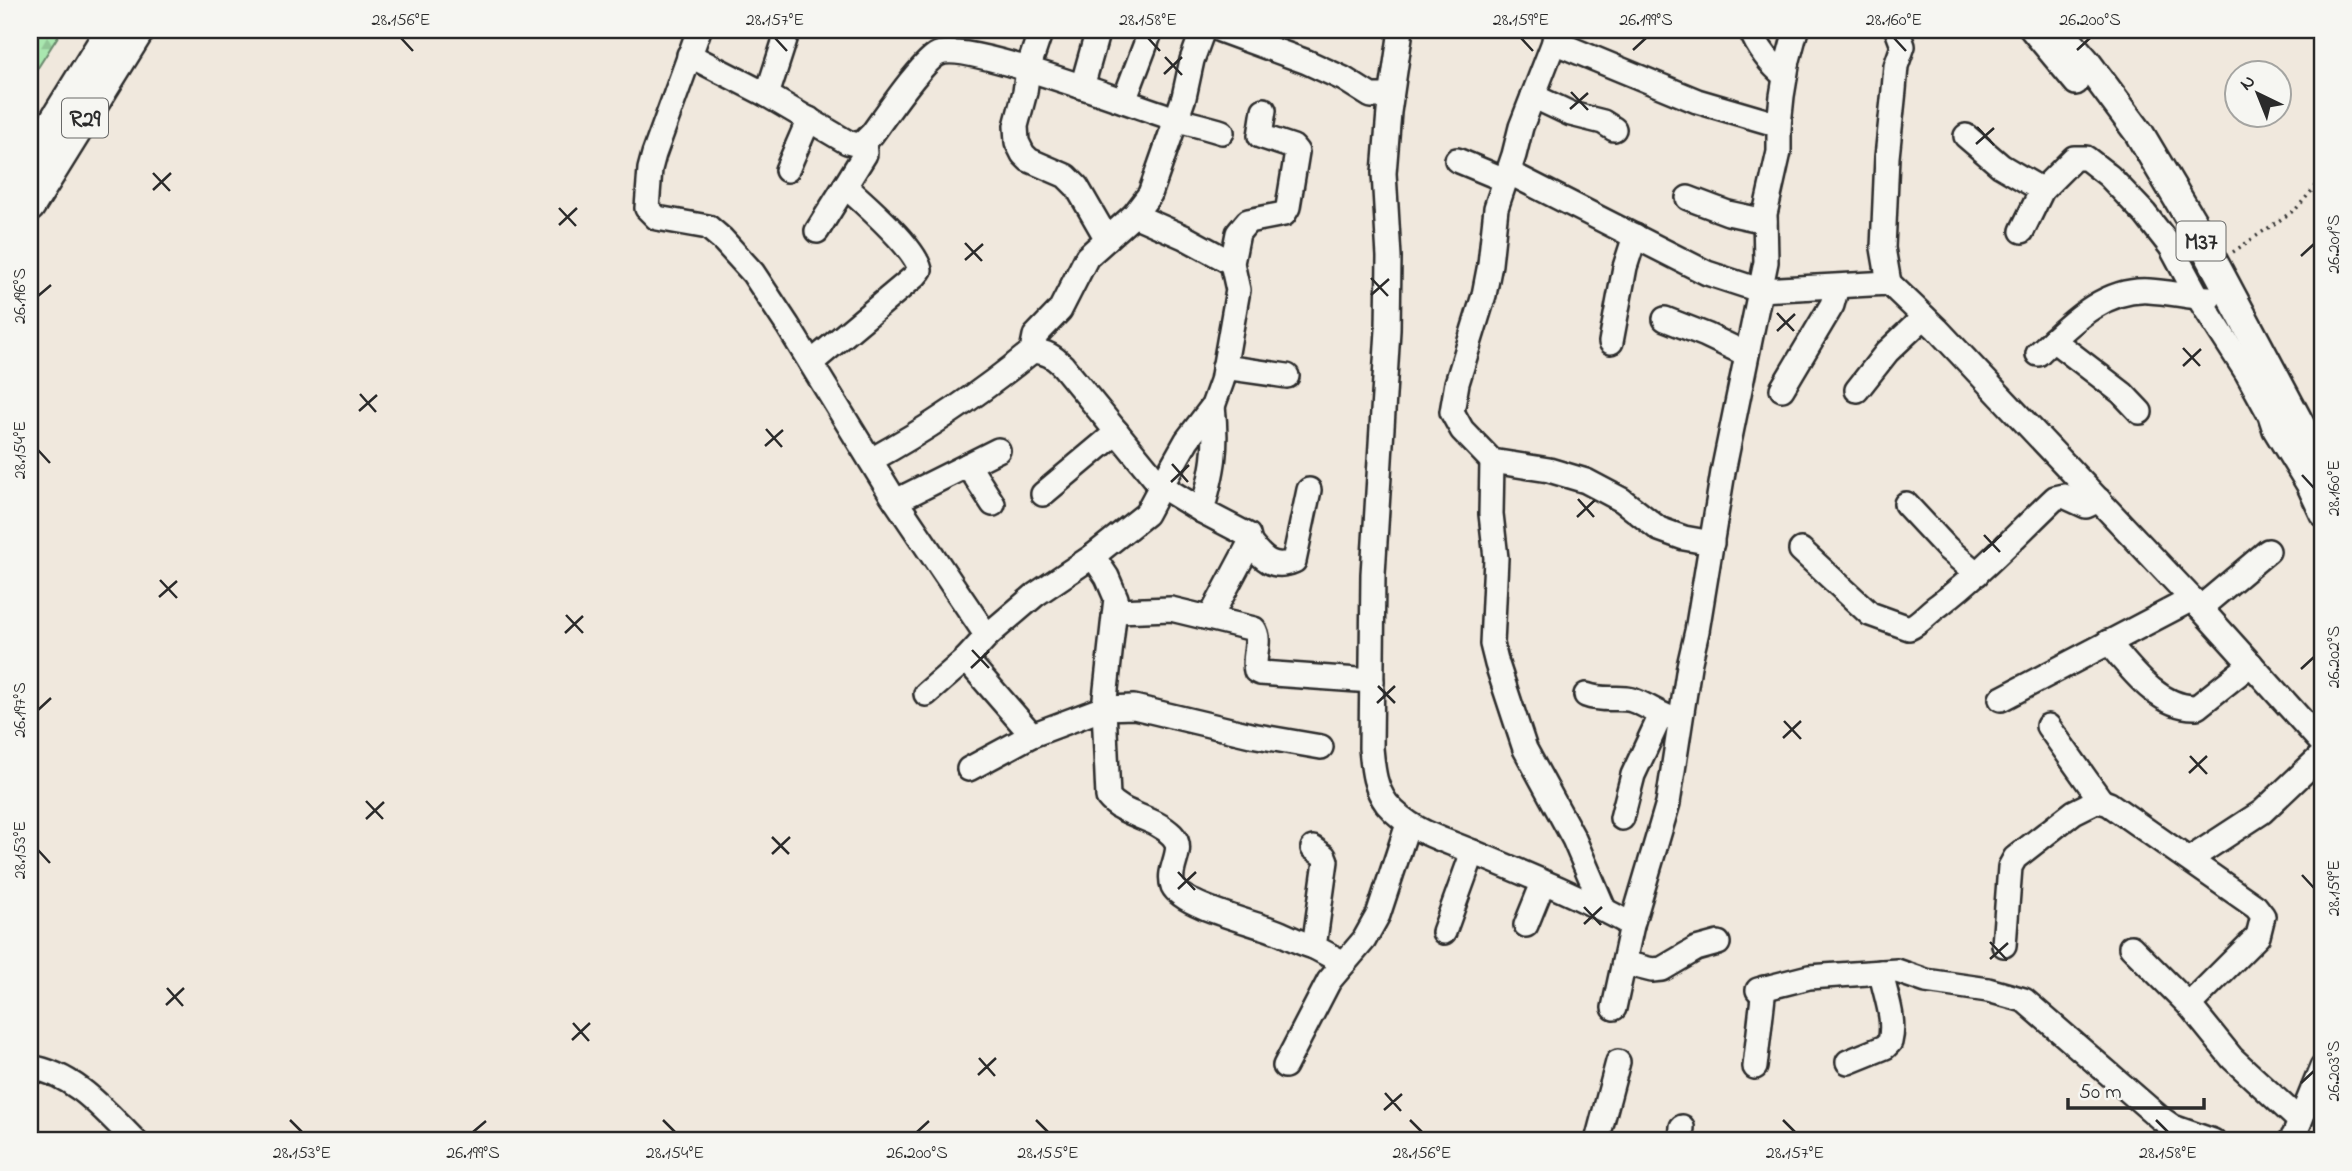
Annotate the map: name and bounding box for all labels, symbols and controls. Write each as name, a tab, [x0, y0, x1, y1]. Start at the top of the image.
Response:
text: 28.156°E	[371, 8, 431, 34]
text: 28.157°E	[746, 8, 804, 34]
text: 28.158°E	[1119, 8, 1177, 34]
text: 28.159°E	[1493, 8, 1549, 34]
text: 26.199°S	[1619, 8, 1673, 34]
text: 28.160°E	[1866, 8, 1922, 34]
text: 26.200°S	[2059, 8, 2121, 34]
north arrow	[2222, 60, 2292, 130]
text: N	[2234, 69, 2262, 98]
road number: R29	[62, 99, 108, 138]
text: 26.201°S	[2322, 214, 2348, 274]
road number: M37	[2176, 222, 2226, 260]
text: 26.196°S	[8, 268, 34, 324]
text: 28.154°E	[8, 421, 34, 479]
text: 28.160°E	[2322, 460, 2348, 516]
text: 26.202°S	[2322, 626, 2348, 688]
text: 26.197°S	[8, 682, 34, 738]
text: 28.153°E	[8, 821, 34, 879]
text: 28.159°E	[2322, 860, 2348, 916]
text: 26.203°S	[2322, 1040, 2348, 1102]
scale bar	[2068, 1066, 2205, 1110]
text: 50 m	[2079, 1078, 2122, 1108]
text: 28.153°E	[273, 1141, 331, 1167]
text: 26.199°S	[446, 1141, 500, 1167]
text: 28.154°E	[646, 1141, 704, 1167]
text: 26.200°S	[886, 1141, 948, 1167]
text: 28.155°E	[1017, 1141, 1079, 1167]
text: 28.156°E	[1392, 1141, 1452, 1167]
text: 28.157°E	[1766, 1141, 1824, 1167]
text: 28.158°E	[2139, 1141, 2197, 1167]

